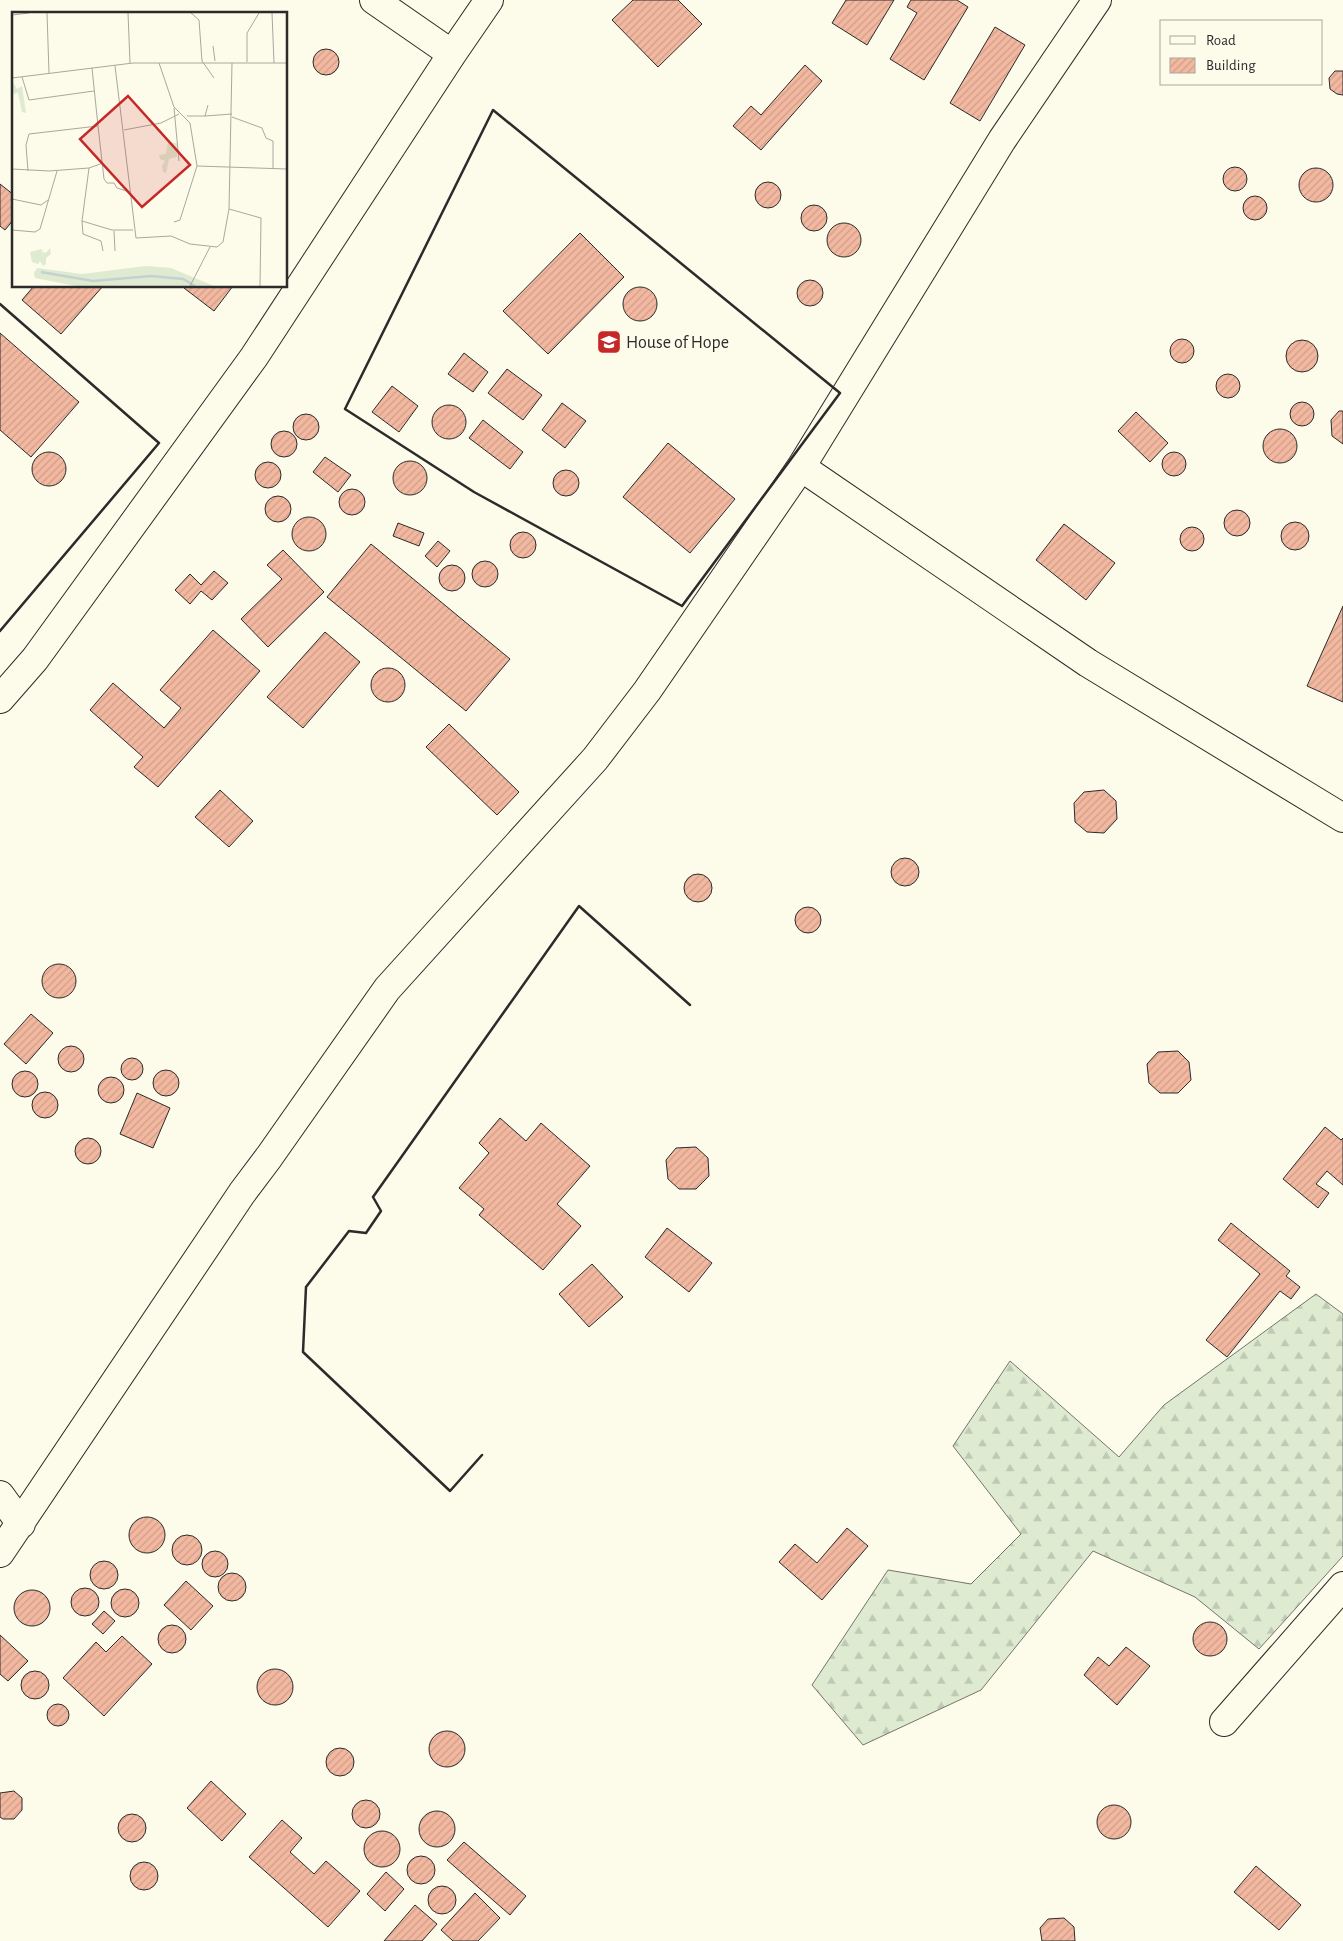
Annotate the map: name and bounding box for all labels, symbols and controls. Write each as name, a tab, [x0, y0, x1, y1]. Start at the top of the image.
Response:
inset map	[12, 12, 288, 288]
legend	[1160, 20, 1323, 85]
text: Road	[1206, 33, 1236, 48]
text: Building	[1206, 58, 1256, 73]
school or university icon: House of Hope	[596, 329, 622, 355]
place label: House of Hope	[626, 334, 729, 352]

